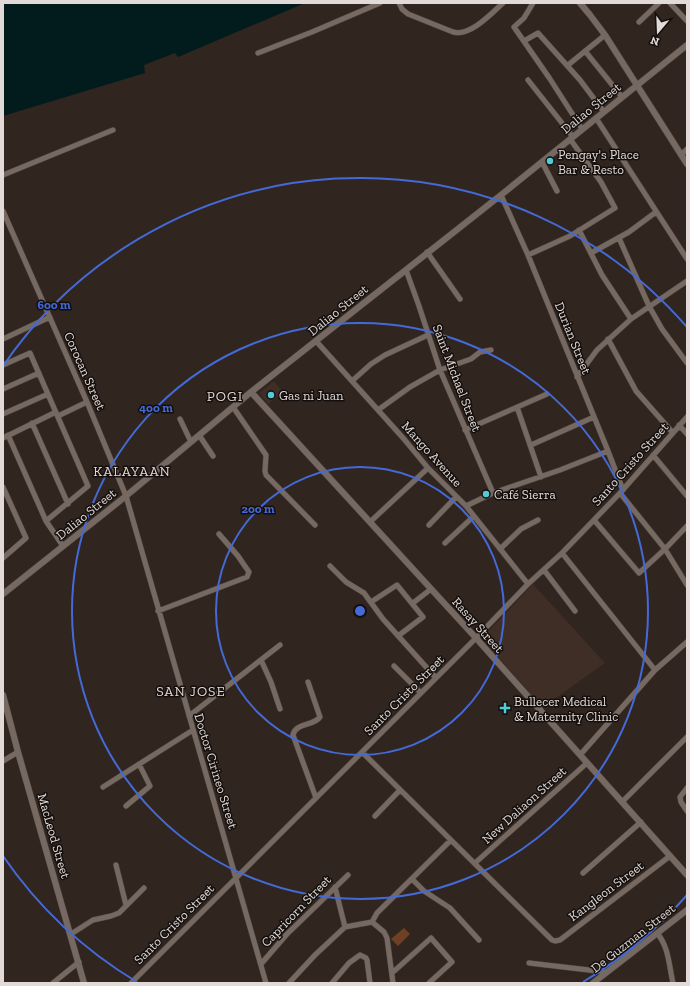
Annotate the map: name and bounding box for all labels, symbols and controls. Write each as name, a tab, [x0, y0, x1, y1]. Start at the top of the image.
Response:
north arrow	[638, 12, 678, 52]
text: N	[648, 33, 661, 48]
street label: Daliao Street	[558, 79, 624, 137]
place label: Pengay's Place Bar & Resto	[558, 147, 639, 177]
marker: Pengay's Place Bar & Resto	[545, 156, 555, 166]
street label: Daliao Street	[305, 281, 371, 339]
text: 600 m	[37, 298, 71, 312]
street label: Durian Street	[552, 300, 594, 376]
street label: Saint Michael Street	[430, 322, 484, 434]
street label: Corocan Street	[61, 330, 109, 413]
district label: POGI	[207, 388, 243, 405]
place label: Gas ni Juan	[279, 388, 344, 403]
marker: Gas ni Juan	[266, 390, 276, 400]
text: 400 m	[139, 401, 173, 415]
street label: Mango Avenue	[399, 418, 465, 490]
street label: Santo Cristo Street	[589, 419, 671, 509]
district label: KALAYAAN	[93, 463, 171, 480]
street label: Daliao Street	[53, 485, 119, 543]
place label: Café Sierra	[494, 487, 556, 502]
marker: Café Sierra	[481, 489, 491, 499]
text: 200 m	[241, 502, 275, 516]
street label: Rasay Street	[449, 594, 507, 656]
centre of rings	[353, 604, 367, 618]
street label: Santo Cristo Street	[361, 652, 447, 738]
district label: SAN JOSE	[156, 683, 226, 700]
place label: Bullecer Medical & Maternity Clinic	[514, 694, 618, 724]
marker: Bullecer Medical & Maternity Clinic	[499, 702, 511, 714]
street label: Doctor Cirineo Street	[191, 711, 241, 831]
street label: New Daliaon Street	[479, 763, 569, 847]
street label: MacLeod Street	[35, 792, 73, 880]
street label: Kangleon Street	[566, 858, 647, 924]
street label: Capricorn Street	[258, 872, 334, 950]
street label: Santo Cristo Street	[131, 881, 217, 967]
street label: De Guzman Street	[588, 900, 678, 976]

